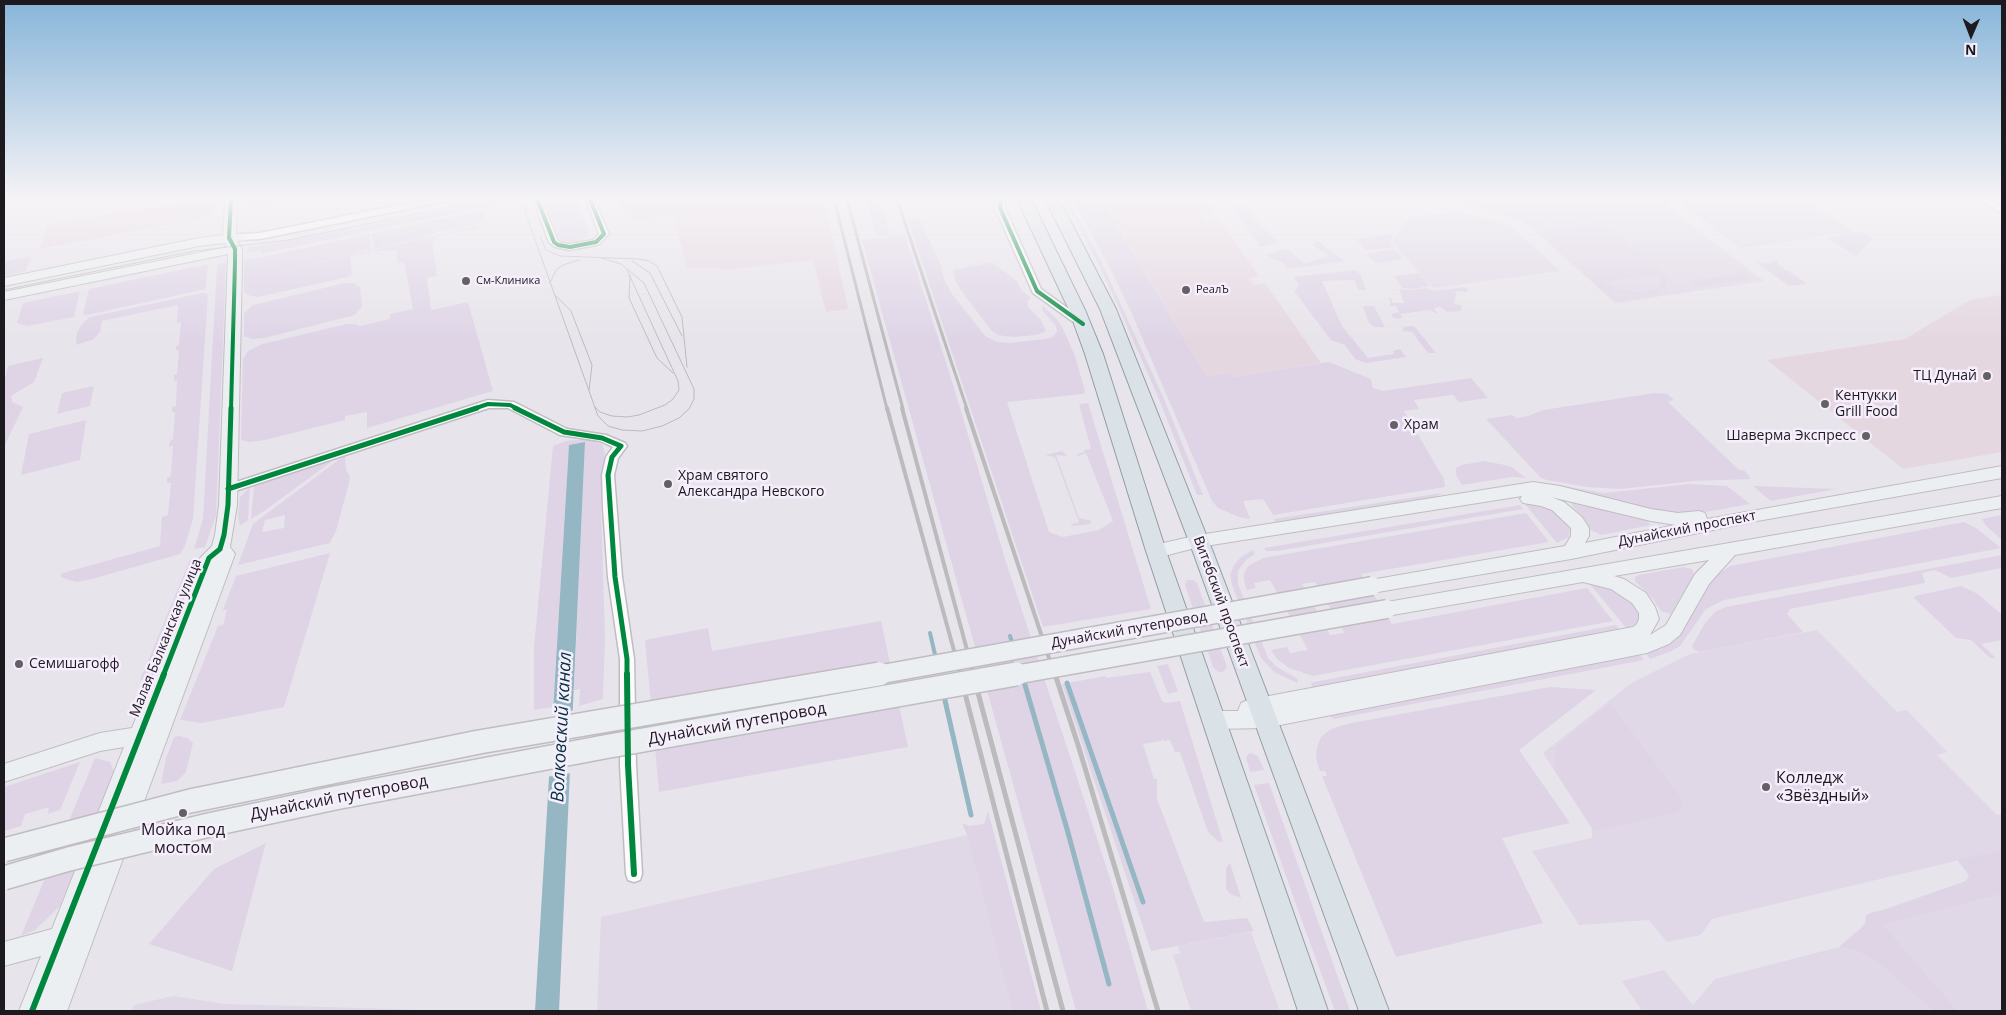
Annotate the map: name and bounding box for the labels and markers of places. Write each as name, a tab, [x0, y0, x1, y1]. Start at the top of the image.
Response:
place label: См-Клиника	[476, 274, 540, 288]
marker: См-Клиника	[460, 275, 472, 287]
place label: РеалЪ	[1196, 283, 1229, 297]
marker: РеалЪ	[1180, 284, 1192, 296]
place label: ТЦ Дунай	[1913, 368, 1977, 384]
marker: ТЦ Дунай	[1981, 370, 1993, 382]
place label: Кентукки Grill Food	[1835, 388, 1898, 421]
marker: Кентукки Grill Food	[1819, 398, 1831, 410]
place label: Храм	[1404, 417, 1439, 433]
marker: Храм	[1388, 419, 1400, 431]
place label: Шаверма Экспресс	[1726, 428, 1856, 444]
marker: Шаверма Экспресс	[1860, 430, 1872, 442]
place label: Храм святого Александра Невского	[678, 468, 824, 501]
marker: Храм святого Александра Невского	[662, 478, 674, 490]
place label: Семишагофф	[29, 656, 120, 672]
marker: Семишагофф	[13, 658, 25, 670]
place label: Колледж «Звёздный»	[1776, 768, 1869, 806]
marker: Колледж «Звёздный»	[1760, 781, 1772, 793]
marker: Мойка под мостом	[177, 807, 189, 819]
place label: Мойка под мостом	[141, 820, 225, 858]

